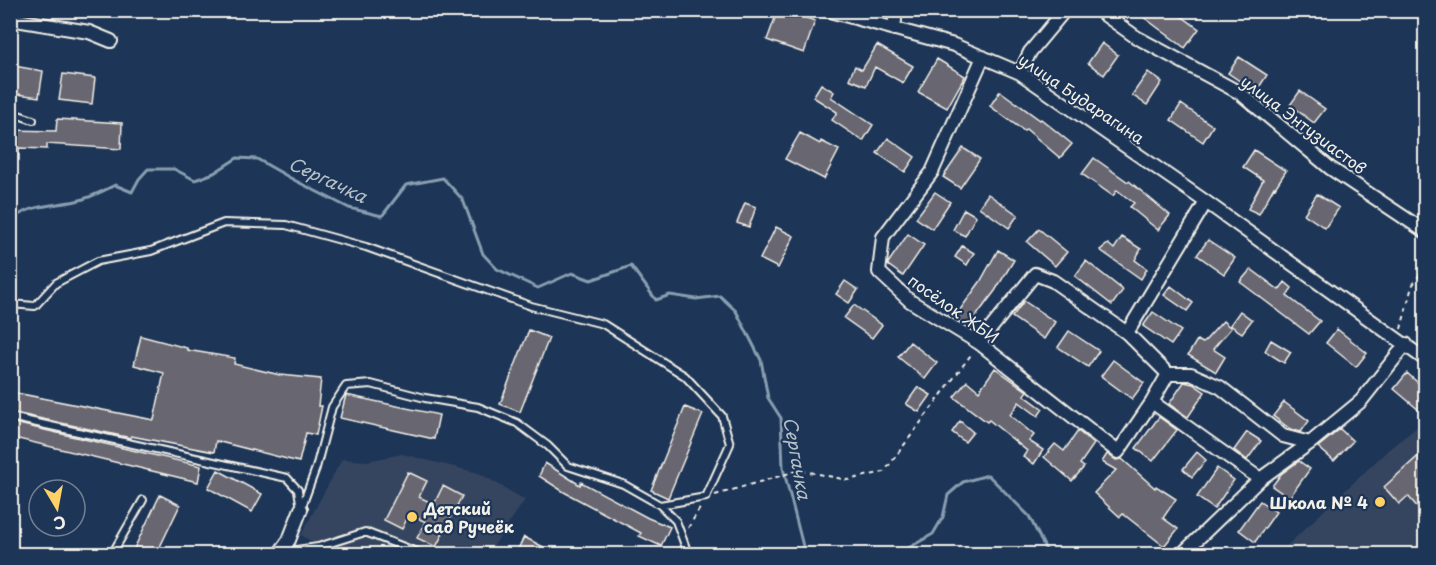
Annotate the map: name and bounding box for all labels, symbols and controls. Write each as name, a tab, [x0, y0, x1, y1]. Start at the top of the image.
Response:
street label: улица Бударагина	[1014, 47, 1150, 149]
street label: улица Энтузиастов	[1236, 69, 1372, 179]
water label: Сергачка	[284, 149, 372, 209]
street label: посёлок ЖБИ	[904, 268, 1004, 348]
water label: Сергачка	[777, 415, 819, 502]
north arrow	[27, 478, 87, 538]
place label: Школа № 4	[1270, 490, 1368, 514]
marker: Школа № 4	[1373, 495, 1387, 509]
place label: Детский сад Ручеёк	[423, 496, 515, 538]
marker: Детский сад Ручеёк	[405, 510, 419, 524]
text: С	[52, 511, 68, 537]

